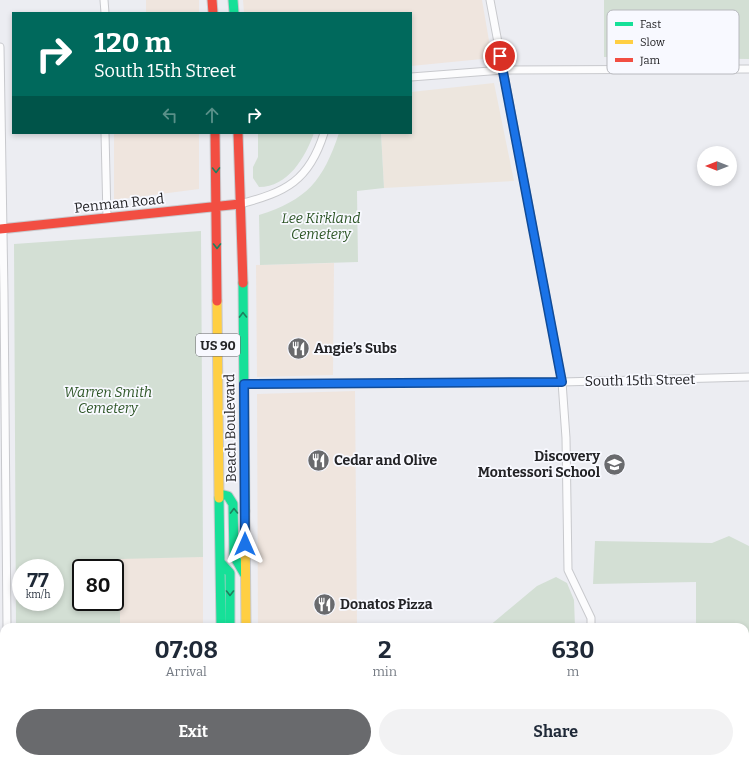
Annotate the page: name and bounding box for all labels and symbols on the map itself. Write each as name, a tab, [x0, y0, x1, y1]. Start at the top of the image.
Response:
legend	[607, 10, 739, 74]
text: Fast	[640, 18, 661, 31]
text: Slow	[640, 36, 665, 49]
pin	[483, 39, 517, 73]
text: Jam	[639, 54, 660, 67]
north arrow	[697, 146, 737, 186]
one-way arrow	[212, 167, 220, 173]
street label: Penman Road	[73, 190, 165, 217]
park label: Lee Kirkland Cemetery	[282, 210, 360, 243]
one-way arrow	[213, 243, 221, 249]
one-way arrow	[239, 312, 247, 318]
road number: US 90	[196, 334, 240, 356]
restaurant icon: Angie’s Subs	[285, 335, 311, 361]
place label: Angie’s Subs	[314, 340, 397, 357]
street label: South 15th Street	[585, 371, 695, 390]
street label: Beach Boulevard	[221, 374, 240, 482]
park label: Warren Smith Cemetery	[64, 384, 152, 417]
restaurant icon: Cedar and Olive	[305, 447, 331, 473]
place label: Discovery Montessori School	[478, 448, 601, 481]
school or university icon: Discovery Montessori School	[602, 451, 628, 477]
place label: Cedar and Olive	[334, 452, 438, 469]
one-way arrow	[229, 508, 238, 514]
position arrow	[224, 523, 266, 565]
speed limit sign: 80	[72, 559, 124, 611]
one-way arrow	[226, 590, 234, 596]
restaurant icon: Donatos Pizza	[311, 591, 337, 617]
place label: Donatos Pizza	[340, 596, 433, 613]

